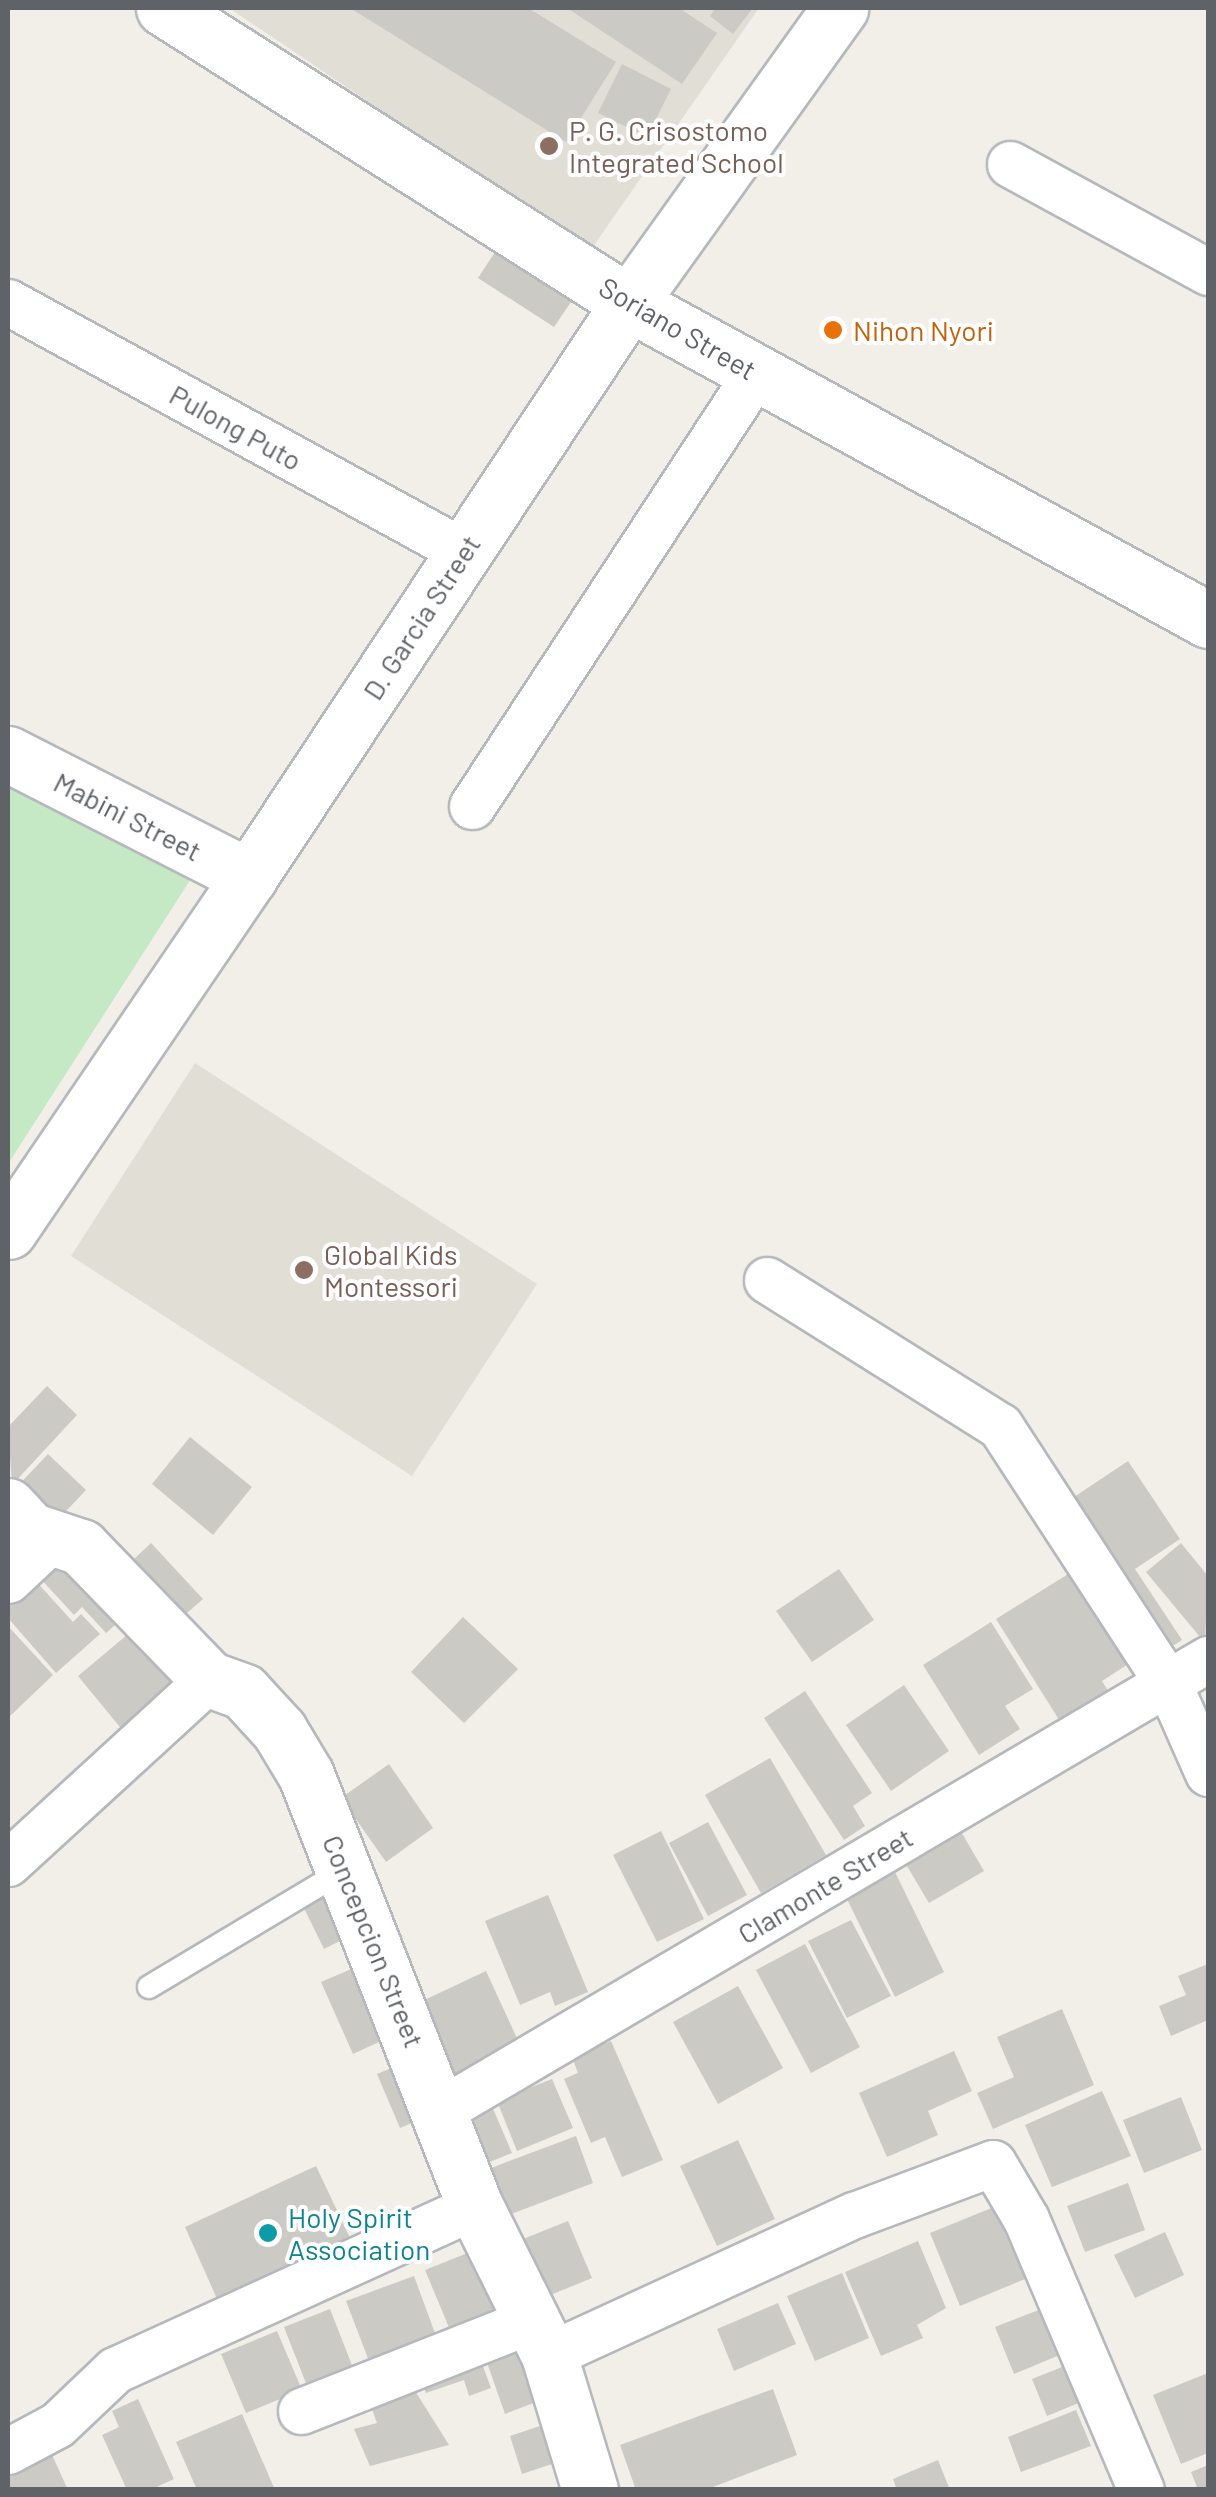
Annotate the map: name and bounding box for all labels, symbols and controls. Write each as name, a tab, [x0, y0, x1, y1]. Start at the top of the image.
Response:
place label: P. G. Crisostomo Integrated School	[569, 113, 784, 179]
marker: P. G. Crisostomo Integrated School	[538, 135, 560, 157]
street label: Soriano Street	[594, 270, 762, 386]
place label: Nihon Nyori	[853, 313, 994, 347]
marker: Nihon Nyori	[822, 319, 844, 341]
street label: Pulong Puto	[164, 377, 308, 477]
street label: D. Garcia Street	[355, 528, 487, 706]
street label: Mabini Street	[49, 764, 207, 868]
place label: Global Kids Montessori	[324, 1237, 458, 1303]
marker: Global Kids Montessori	[293, 1259, 315, 1281]
street label: Clamonte Street	[732, 1820, 918, 1950]
street label: Concepcion Street	[316, 1830, 432, 2052]
place label: Holy Spirit Association	[288, 2200, 430, 2266]
marker: Holy Spirit Association	[257, 2222, 279, 2244]

